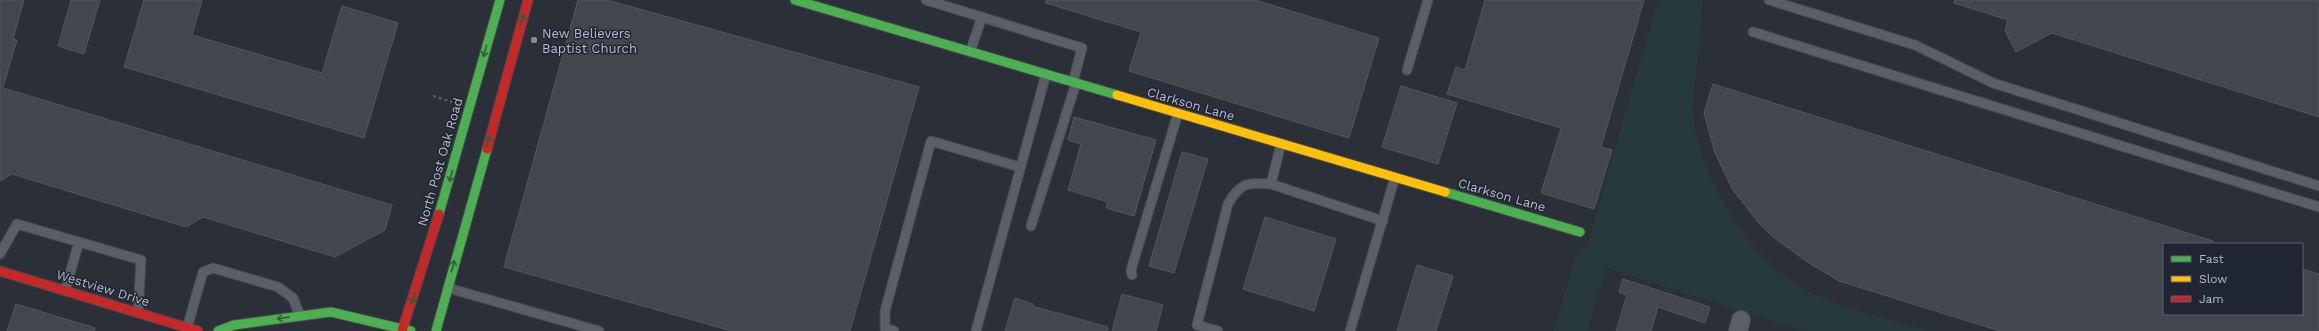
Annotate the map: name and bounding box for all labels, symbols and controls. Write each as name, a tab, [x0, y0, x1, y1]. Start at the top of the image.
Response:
one-way arrow	[519, 13, 526, 26]
place label: New Believers Baptist Church	[542, 26, 637, 56]
marker: New Believers Baptist Church	[529, 35, 539, 45]
one-way arrow	[481, 44, 488, 57]
street label: Clarkson Lane	[1145, 84, 1237, 124]
street label: North Post Oak Road	[414, 96, 466, 228]
one-way arrow	[485, 135, 492, 148]
one-way arrow	[446, 169, 454, 182]
street label: Clarkson Lane	[1456, 175, 1548, 215]
legend	[2163, 243, 2303, 315]
text: Fast	[2199, 252, 2224, 266]
one-way arrow	[450, 260, 457, 273]
street label: Westview Drive	[55, 267, 151, 309]
text: Slow	[2199, 272, 2227, 286]
one-way arrow	[409, 291, 416, 304]
text: Jam	[2199, 292, 2224, 306]
one-way arrow	[277, 314, 290, 322]

